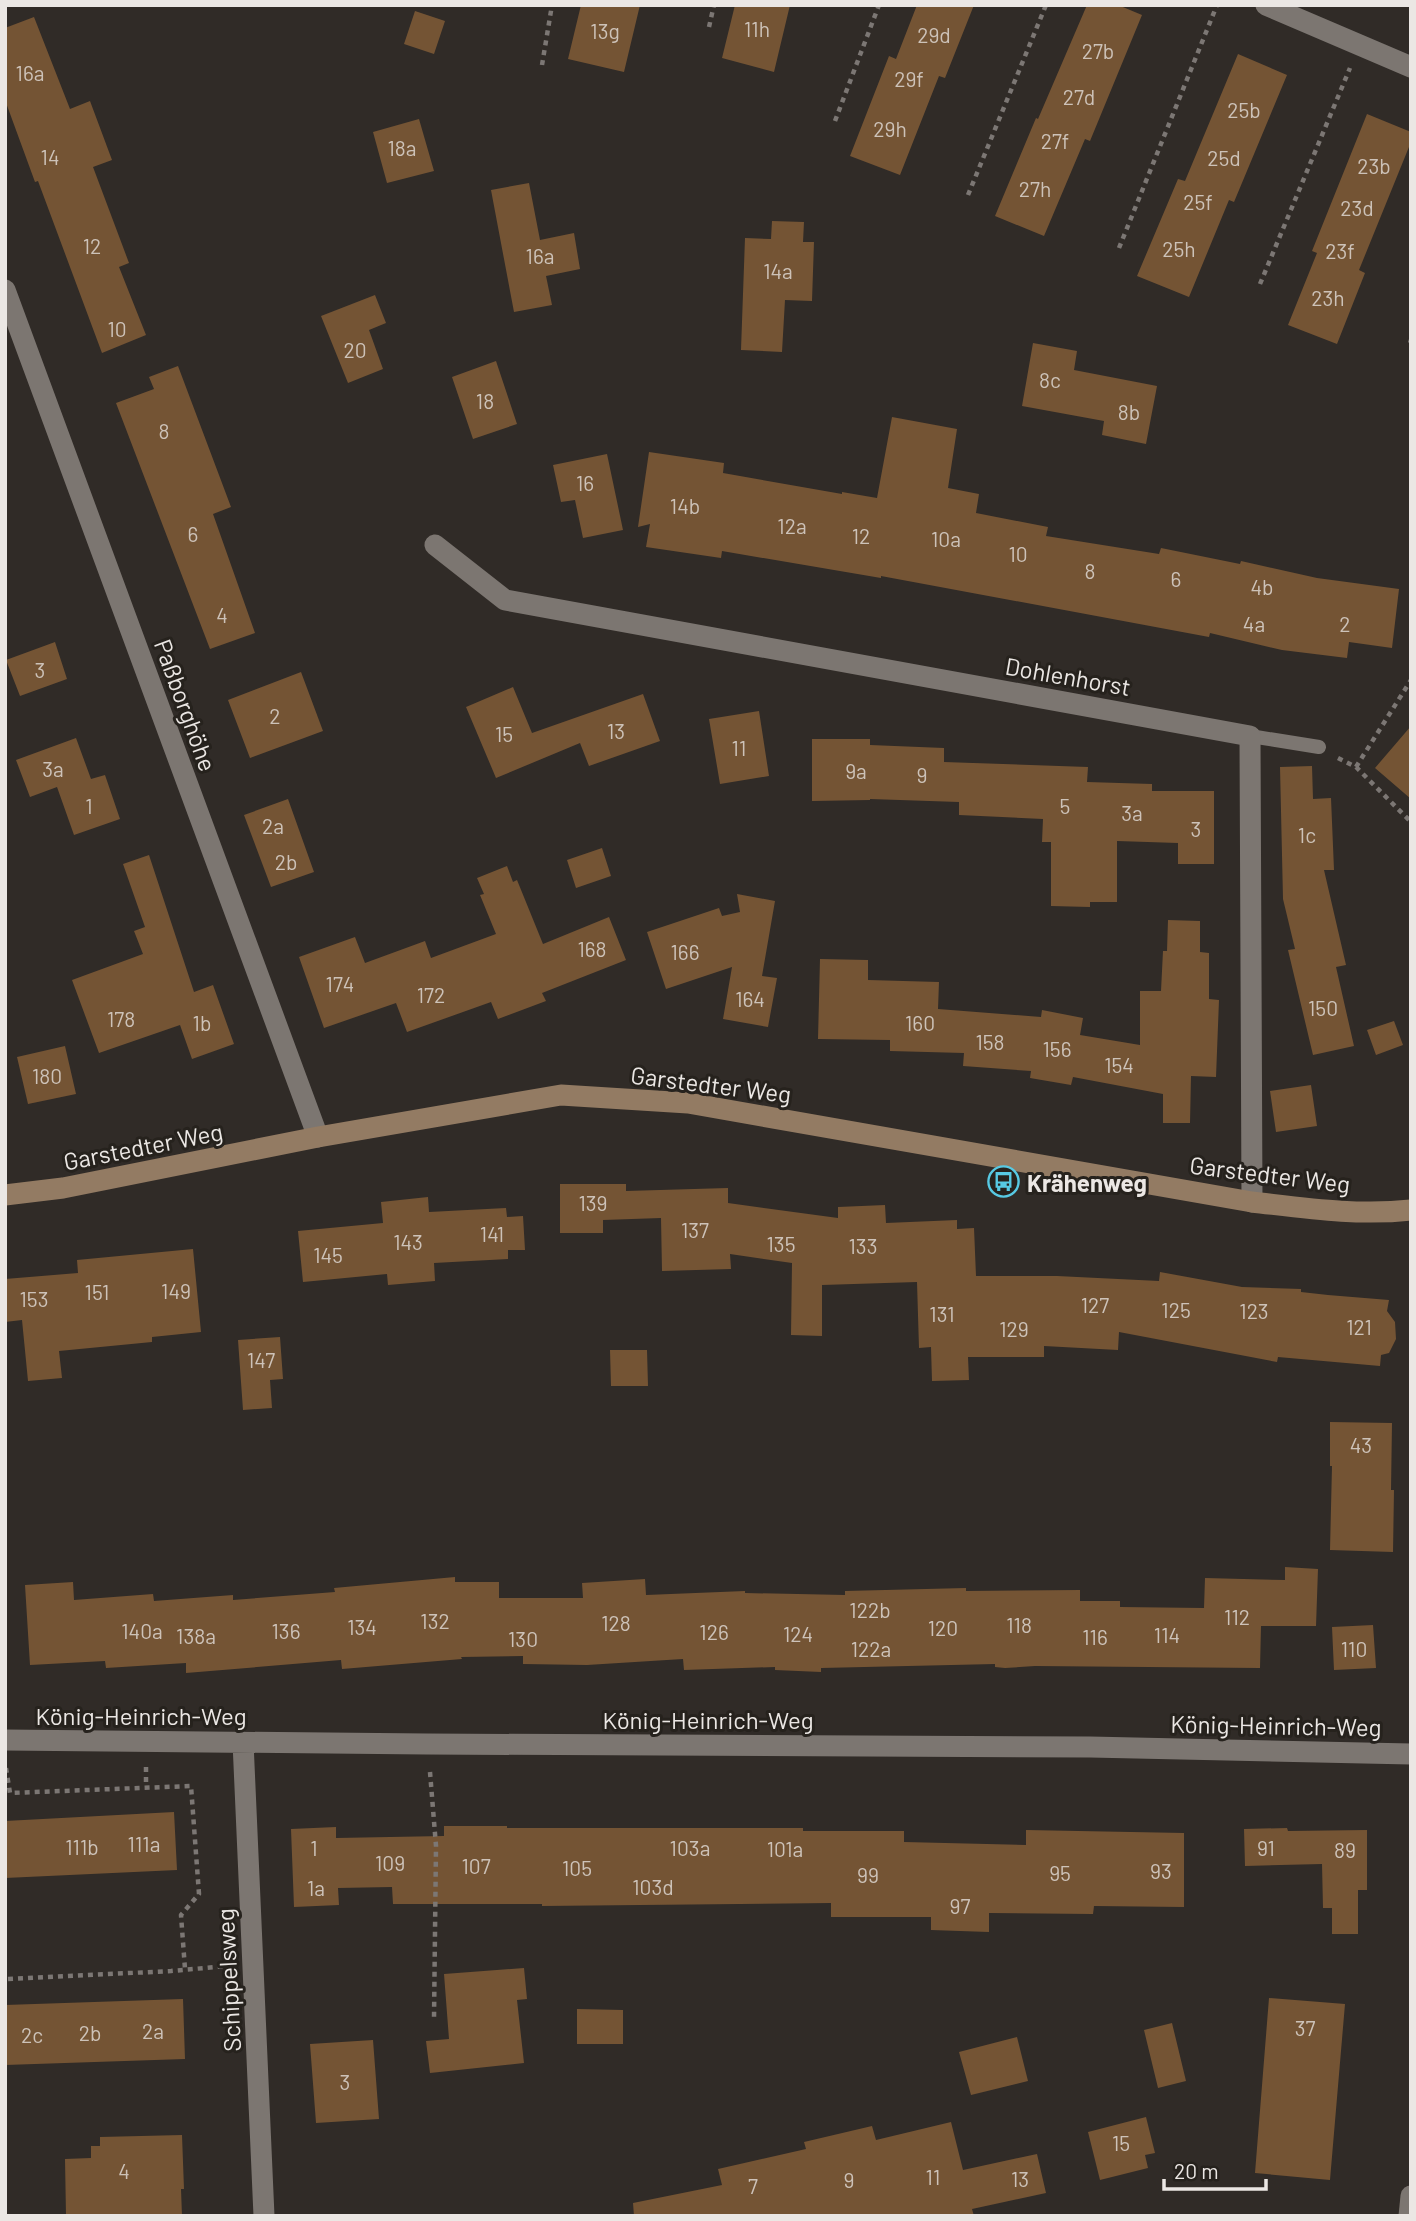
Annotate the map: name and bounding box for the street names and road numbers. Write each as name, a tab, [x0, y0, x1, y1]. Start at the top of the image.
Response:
street label: Paßborghöhe	[149, 635, 223, 775]
street label: Dohlenhorst	[1003, 651, 1133, 701]
street label: Garstedter Weg	[629, 1060, 793, 1108]
street label: Garstedter Weg	[61, 1116, 225, 1176]
street label: Garstedter Weg	[1188, 1150, 1352, 1198]
street label: König-Heinrich-Weg	[35, 1701, 247, 1730]
street label: König-Heinrich-Weg	[602, 1705, 814, 1734]
street label: König-Heinrich-Weg	[1170, 1709, 1382, 1741]
street label: Schippelsweg	[210, 1908, 246, 2052]

